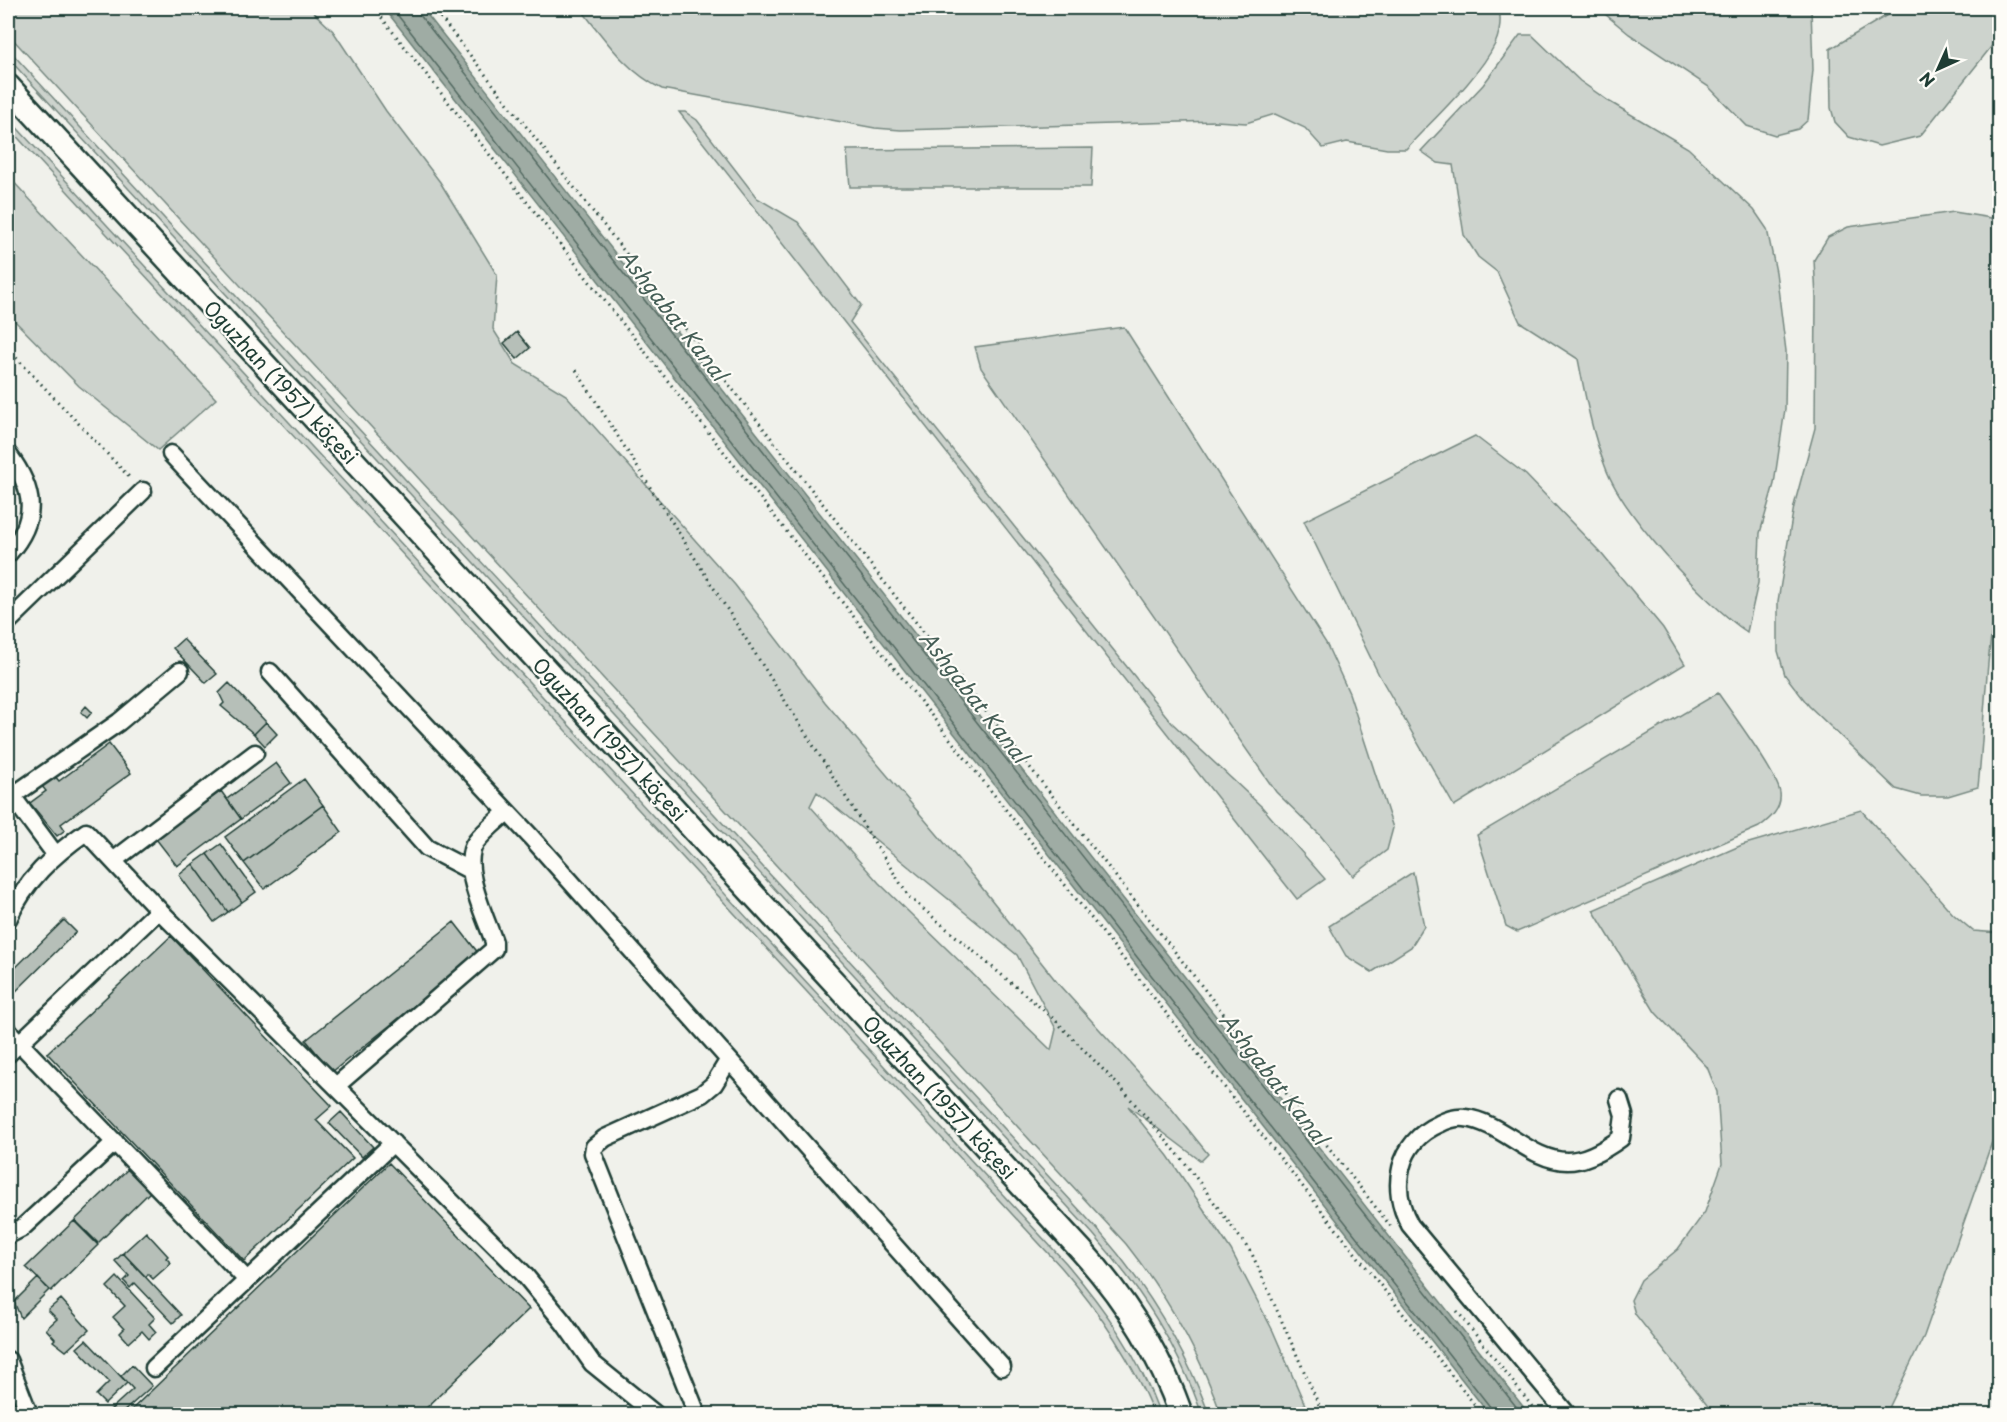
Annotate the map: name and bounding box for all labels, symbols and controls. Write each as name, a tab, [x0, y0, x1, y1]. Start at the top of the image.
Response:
north arrow	[1908, 39, 1968, 99]
text: N	[1914, 67, 1940, 93]
water label: Ashgabat Kanal	[612, 241, 738, 389]
street label: Oguzhan (1957) köçesi	[197, 293, 365, 471]
water label: Ashgabat Kanal	[913, 623, 1039, 771]
street label: Oguzhan (1957) köçesi	[526, 650, 694, 828]
water label: Ashgabat Kanal	[1213, 1005, 1339, 1153]
street label: Oguzhan (1957) köçesi	[856, 1008, 1024, 1186]

